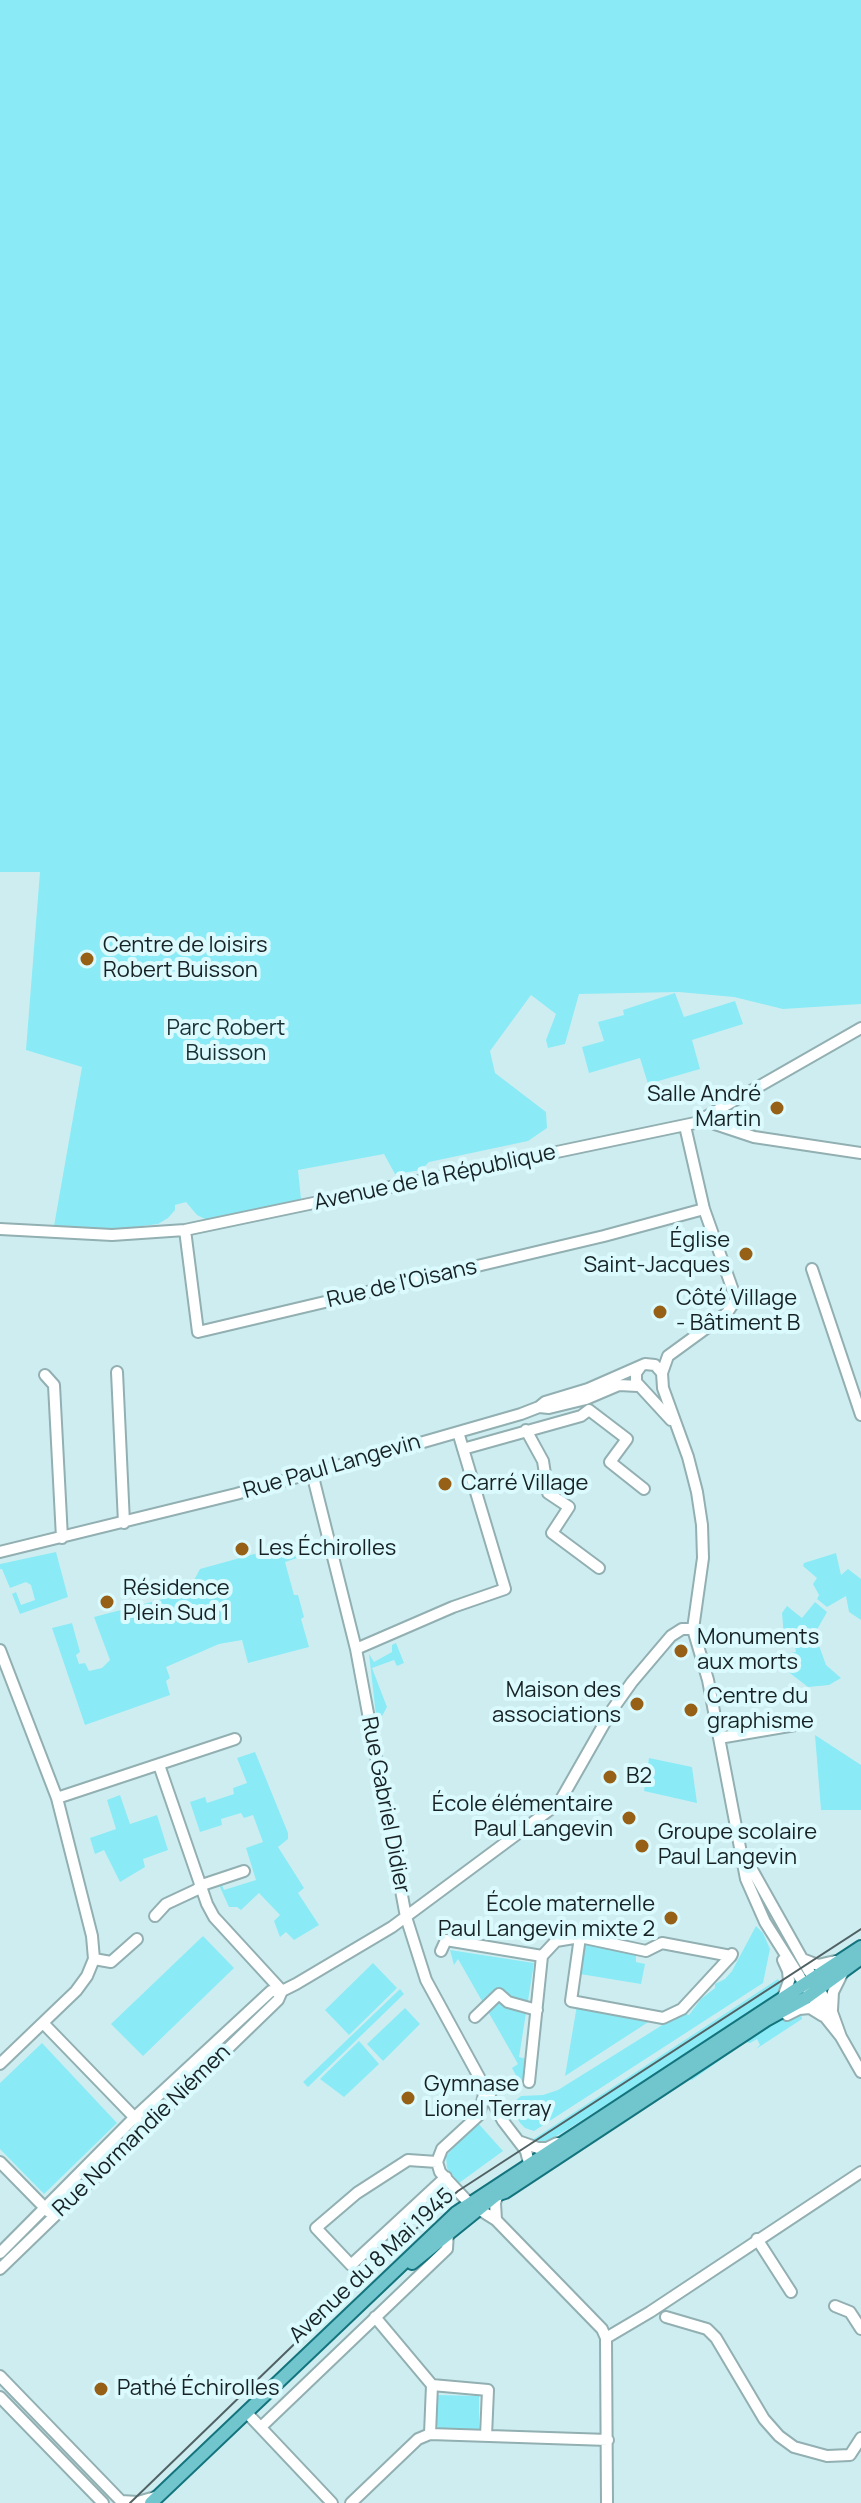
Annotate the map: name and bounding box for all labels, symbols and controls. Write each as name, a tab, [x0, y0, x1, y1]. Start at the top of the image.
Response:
place label: Centre de loisirs Robert Buisson	[103, 933, 267, 984]
marker: Centre de loisirs Robert Buisson	[78, 950, 96, 968]
park label: Parc Robert Buisson	[167, 1016, 285, 1068]
place label: Salle André Martin	[647, 1082, 761, 1134]
marker: Salle André Martin	[768, 1099, 786, 1117]
street label: Avenue de la République	[312, 1139, 558, 1217]
place label: Église Saint-Jacques	[584, 1228, 730, 1280]
marker: Église Saint-Jacques	[737, 1245, 755, 1263]
street label: Rue de l'Oisans	[324, 1254, 480, 1314]
place label: Côté Village - Bâtiment B	[676, 1286, 800, 1338]
marker: Côté Village - Bâtiment B	[651, 1303, 669, 1321]
street label: Rue Paul Langevin	[240, 1429, 424, 1505]
place label: Carré Village	[461, 1471, 588, 1497]
marker: Carré Village	[436, 1475, 454, 1493]
place label: Les Échirolles	[258, 1536, 396, 1562]
marker: Les Échirolles	[233, 1540, 251, 1558]
place label: Résidence Plein Sud 1	[123, 1576, 230, 1628]
marker: Résidence Plein Sud 1	[98, 1593, 116, 1611]
place label: Monuments aux morts	[697, 1625, 819, 1676]
marker: Monuments aux morts	[672, 1642, 690, 1660]
place label: Maison des associations	[492, 1678, 621, 1730]
place label: Centre du graphisme	[707, 1684, 814, 1736]
marker: Maison des associations	[628, 1695, 646, 1713]
marker: Centre du graphisme	[682, 1701, 700, 1719]
street label: Rue Gabriel Didier	[355, 1714, 415, 1896]
place label: B2	[626, 1764, 652, 1790]
marker: B2	[601, 1768, 619, 1786]
place label: École élémentaire Paul Langevin	[432, 1792, 613, 1844]
marker: École élémentaire Paul Langevin	[620, 1809, 638, 1827]
place label: Groupe scolaire Paul Langevin	[658, 1820, 817, 1872]
marker: Groupe scolaire Paul Langevin	[633, 1837, 651, 1855]
place label: École maternelle Paul Langevin mixte 2	[438, 1892, 655, 1944]
marker: École maternelle Paul Langevin mixte 2	[662, 1909, 680, 1927]
street label: Rue Normandie Niémen	[48, 2039, 236, 2223]
place label: Gymnase Lionel Terray	[424, 2072, 552, 2124]
marker: Gymnase Lionel Terray	[399, 2089, 417, 2107]
street label: Avenue du 8 Mai 1945	[284, 2183, 460, 2349]
place label: Pathé Échirolles	[117, 2376, 279, 2402]
marker: Pathé Échirolles	[92, 2380, 110, 2398]

